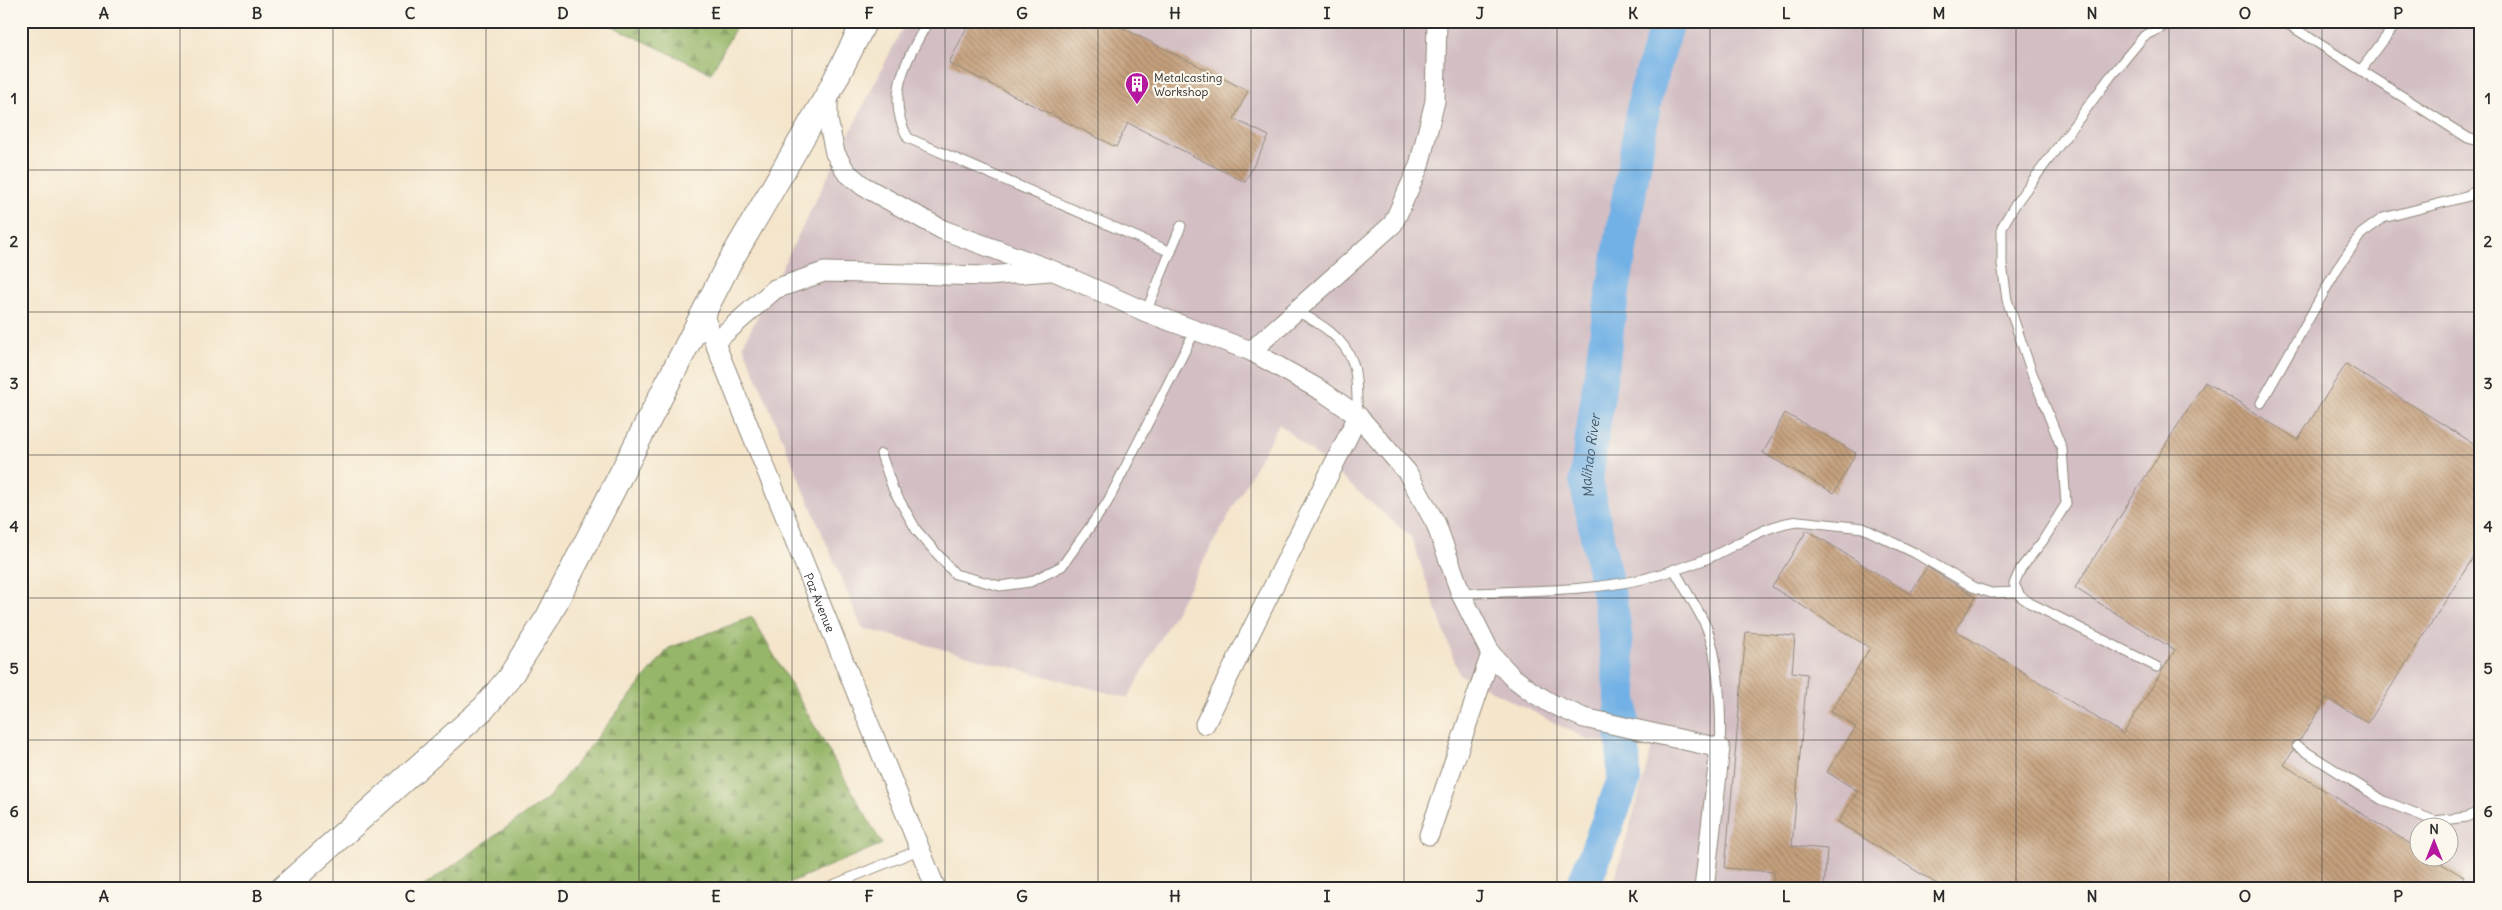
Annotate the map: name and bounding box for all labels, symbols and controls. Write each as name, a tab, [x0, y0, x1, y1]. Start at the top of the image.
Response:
text: A	[99, 3, 109, 23]
text: B	[252, 3, 263, 23]
text: C	[405, 3, 416, 23]
text: D	[557, 3, 569, 23]
text: E	[711, 3, 721, 23]
text: F	[864, 3, 874, 23]
text: G	[1016, 3, 1028, 23]
text: H	[1169, 3, 1181, 23]
text: I	[1324, 3, 1331, 23]
text: J	[1476, 3, 1485, 23]
text: K	[1628, 3, 1638, 23]
text: L	[1782, 3, 1791, 23]
text: M	[1933, 3, 1946, 23]
text: N	[2086, 3, 2098, 23]
text: O	[2239, 3, 2251, 23]
text: P	[2393, 3, 2403, 23]
place label: Metalcasting Workshop	[1154, 70, 1222, 99]
building icon: Metalcasting Workshop	[1124, 71, 1150, 105]
text: 1	[11, 88, 17, 108]
text: 1	[2485, 88, 2491, 108]
text: 2	[10, 231, 19, 251]
text: 2	[2484, 231, 2493, 251]
text: 3	[9, 373, 19, 393]
text: 3	[2483, 373, 2493, 393]
water label: Malihao River	[1577, 411, 1604, 500]
text: 4	[9, 516, 19, 536]
text: 4	[2483, 516, 2493, 536]
street label: Paz Avenue	[801, 571, 839, 634]
text: 5	[9, 658, 19, 678]
text: 5	[2483, 658, 2493, 678]
text: 6	[9, 801, 19, 821]
text: 6	[2483, 801, 2493, 821]
north arrow	[2410, 818, 2460, 868]
text: N	[2429, 820, 2439, 838]
text: A	[99, 886, 109, 906]
text: B	[252, 886, 263, 906]
text: C	[405, 886, 416, 906]
text: D	[557, 886, 569, 906]
text: E	[711, 886, 721, 906]
text: F	[864, 886, 874, 906]
text: G	[1016, 886, 1028, 906]
text: H	[1169, 886, 1181, 906]
text: I	[1324, 886, 1331, 906]
text: J	[1476, 886, 1485, 906]
text: K	[1628, 886, 1638, 906]
text: L	[1782, 886, 1791, 906]
text: M	[1933, 886, 1946, 906]
text: N	[2086, 886, 2098, 906]
text: O	[2239, 886, 2251, 906]
text: P	[2393, 886, 2403, 906]

